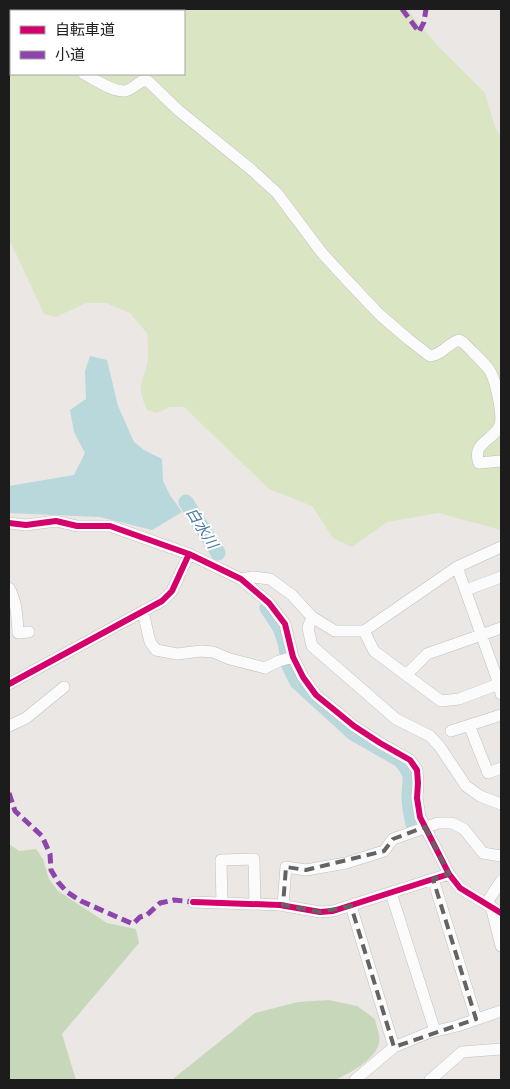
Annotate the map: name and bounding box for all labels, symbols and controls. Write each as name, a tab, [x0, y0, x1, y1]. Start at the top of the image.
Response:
legend	[10, 10, 185, 75]
text: 自転車道	[55, 21, 115, 38]
text: 小道	[55, 46, 85, 63]
water label: 白水川	[183, 504, 223, 553]

